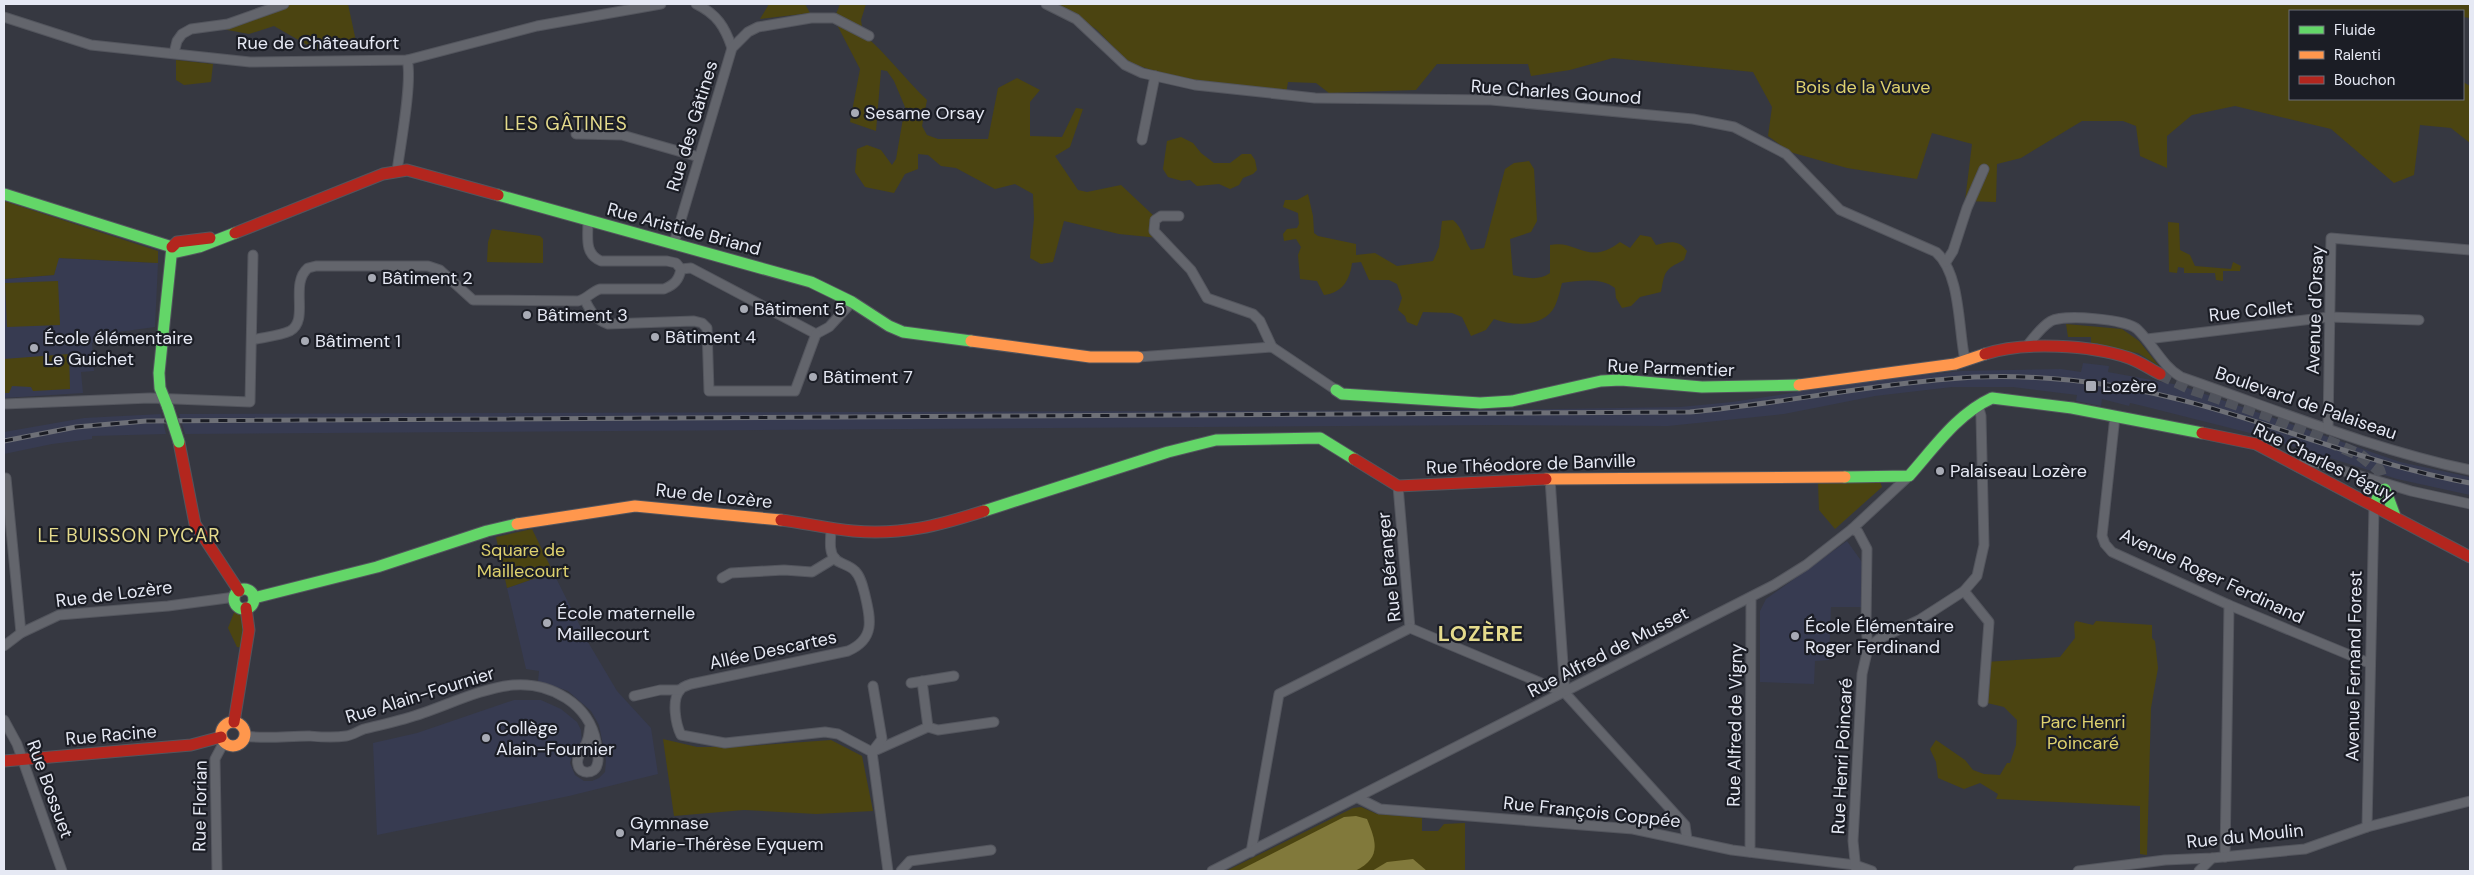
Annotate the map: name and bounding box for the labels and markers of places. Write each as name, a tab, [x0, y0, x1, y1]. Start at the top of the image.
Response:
place label: Sesame Orsay	[865, 101, 985, 125]
marker: Sesame Orsay	[849, 107, 861, 119]
place label: Bâtiment 2	[382, 266, 473, 290]
marker: Bâtiment 2	[366, 272, 378, 284]
place label: Bâtiment 5	[754, 297, 845, 321]
place label: Bâtiment 3	[537, 303, 628, 327]
marker: Bâtiment 5	[738, 303, 750, 315]
marker: Bâtiment 3	[521, 309, 533, 321]
place label: Bâtiment 4	[665, 325, 756, 349]
place label: École élémentaire Le Guichet	[44, 326, 193, 371]
place label: Bâtiment 1	[315, 329, 401, 353]
marker: Bâtiment 4	[649, 331, 661, 343]
marker: Bâtiment 1	[299, 335, 311, 347]
marker: École élémentaire Le Guichet	[28, 342, 40, 354]
place label: Bâtiment 7	[823, 365, 913, 389]
marker: Bâtiment 7	[807, 371, 819, 383]
place label: Lozère	[2102, 374, 2157, 398]
marker: Lozère	[2084, 379, 2098, 393]
place label: Palaiseau Lozère	[1950, 459, 2087, 483]
marker: Palaiseau Lozère	[1934, 465, 1946, 477]
place label: École maternelle Maillecourt	[557, 601, 695, 646]
place label: École Élémentaire Roger Ferdinand	[1805, 614, 1954, 659]
marker: École maternelle Maillecourt	[541, 617, 553, 629]
marker: École Élémentaire Roger Ferdinand	[1789, 630, 1801, 642]
place label: Collège Alain-Fournier	[496, 716, 615, 761]
marker: Collège Alain-Fournier	[480, 732, 492, 744]
place label: Gymnase Marie-Thérèse Eyquem	[630, 811, 823, 856]
marker: Gymnase Marie-Thérèse Eyquem	[614, 827, 626, 839]

